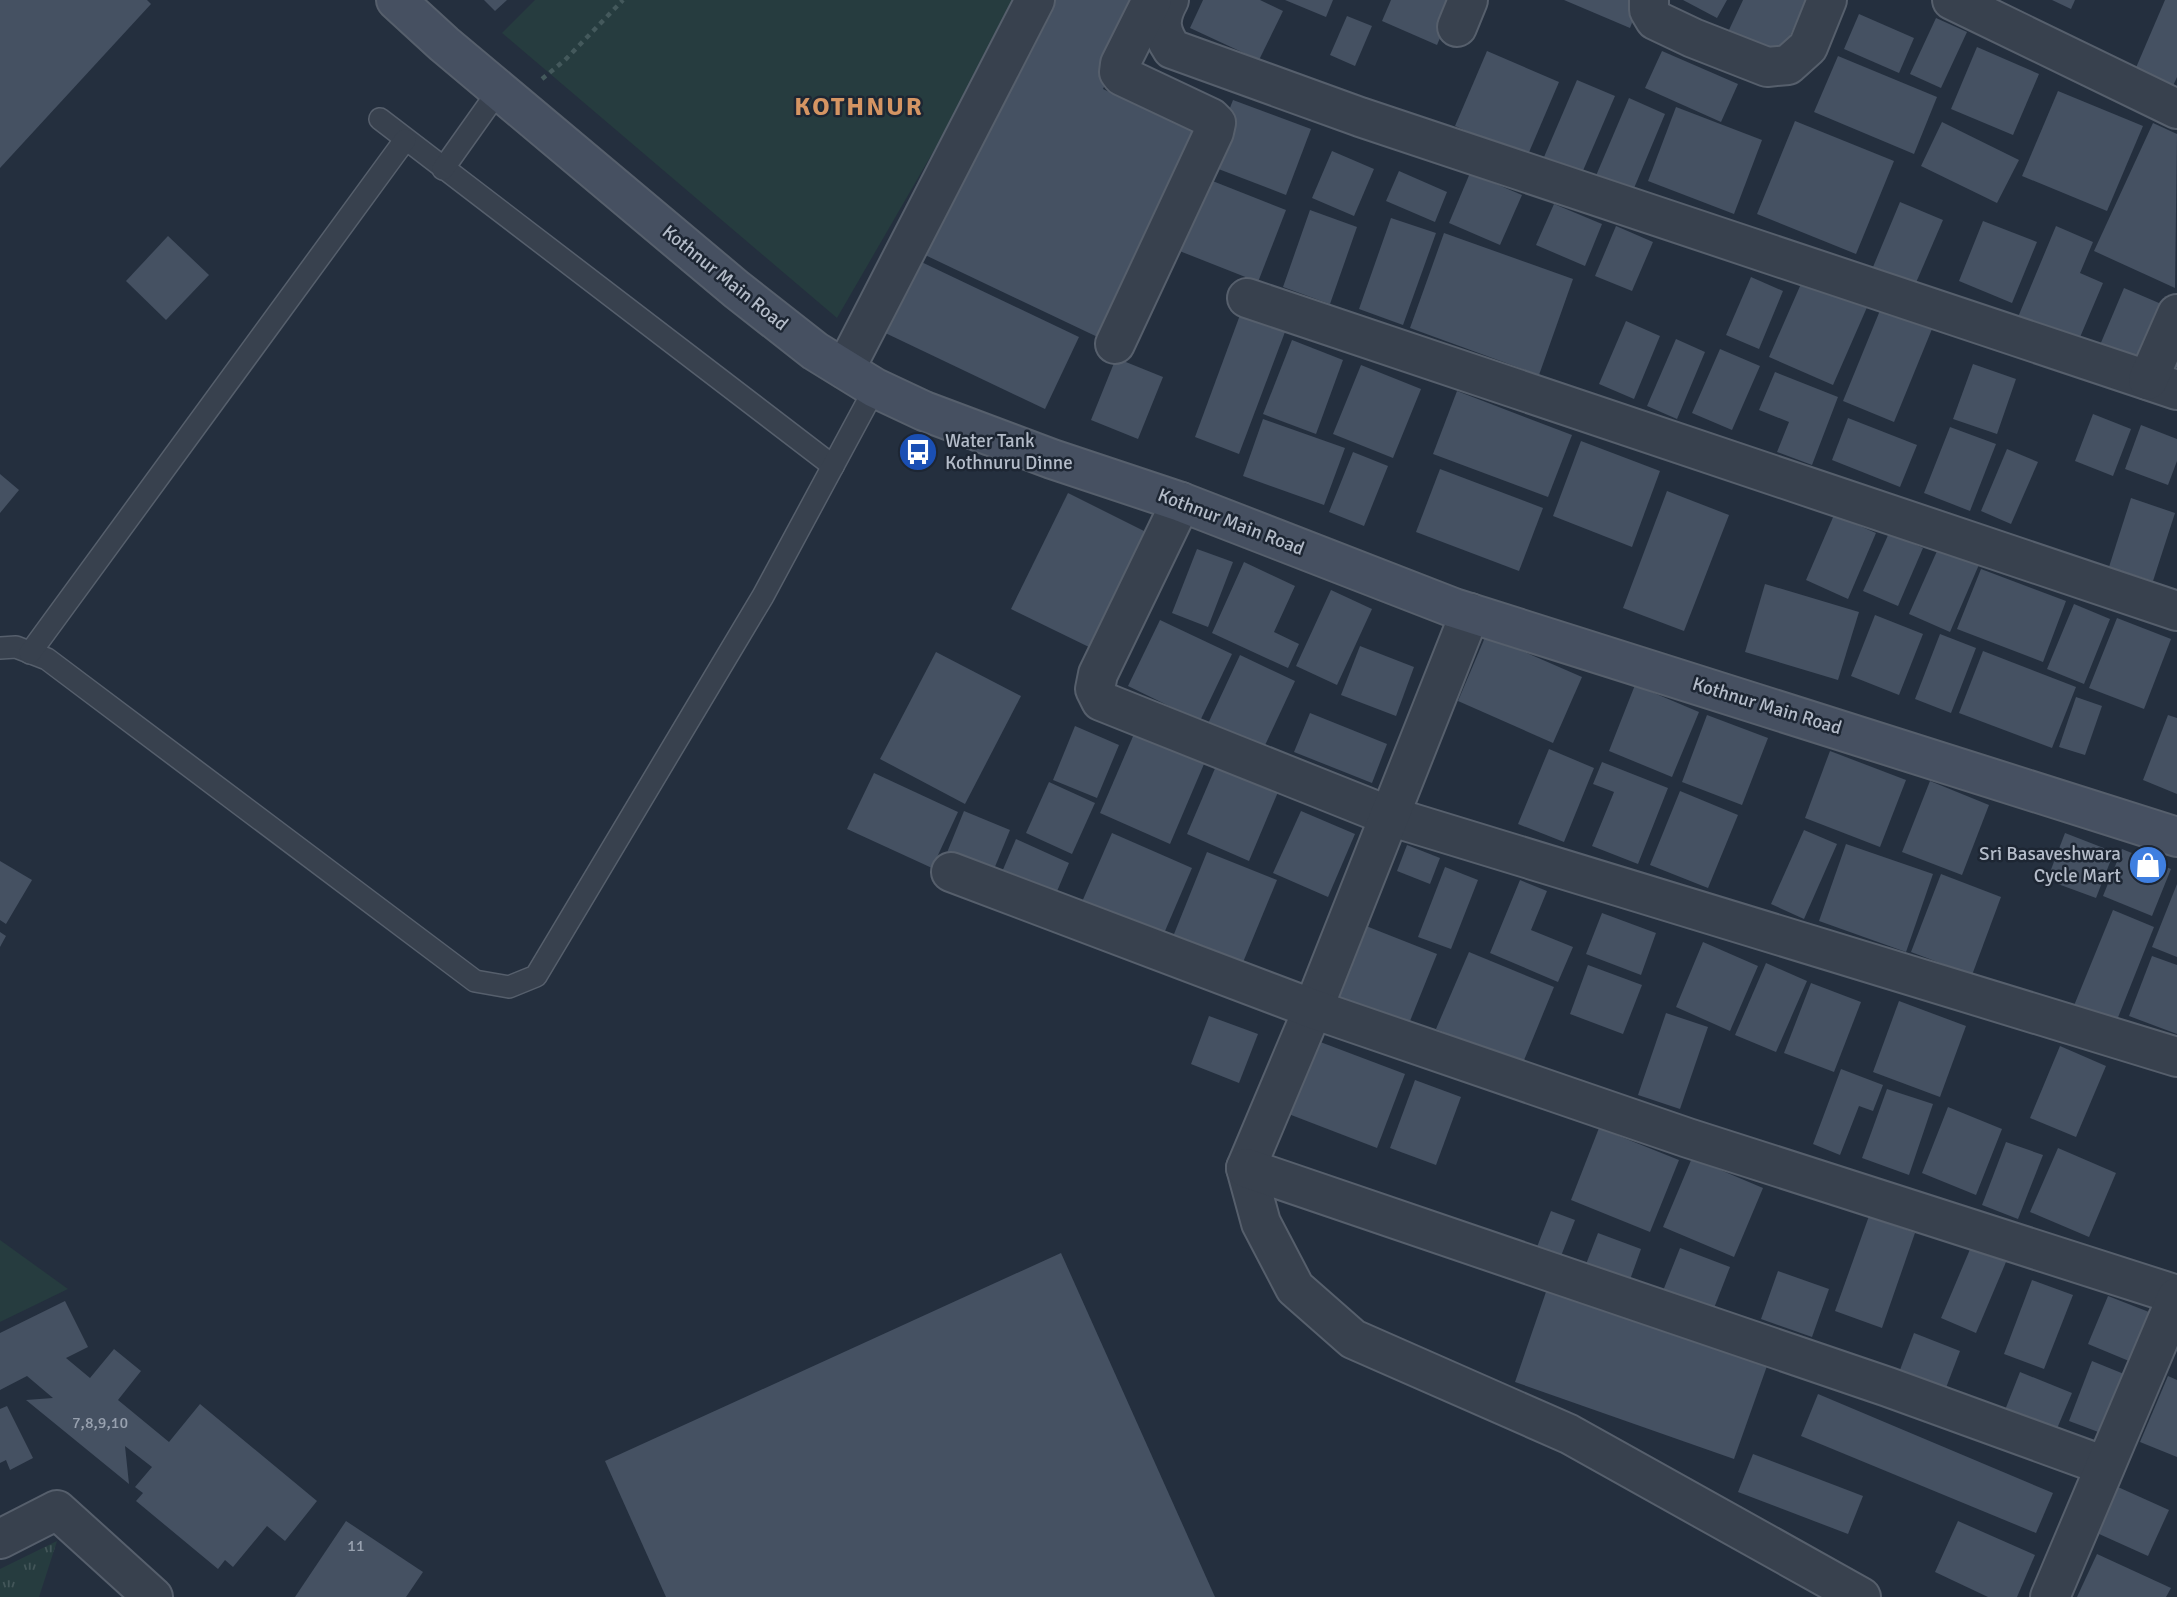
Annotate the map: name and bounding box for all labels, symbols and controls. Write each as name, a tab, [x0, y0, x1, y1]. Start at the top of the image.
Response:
district label: KOTHNUR	[794, 91, 924, 123]
street label: Kothnur Main Road	[657, 220, 793, 336]
place label: Water Tank Kothnuru Dinne	[945, 429, 1073, 475]
bus stop icon: Water Tank Kothnuru Dinne	[897, 431, 939, 473]
street label: Kothnur Main Road	[1154, 483, 1308, 561]
street label: Kothnur Main Road	[1689, 672, 1845, 740]
place label: Sri Basaveshwara Cycle Mart	[1979, 842, 2121, 888]
shop icon: Sri Basaveshwara Cycle Mart	[2127, 844, 2169, 886]
house number: 7,8,9,10	[72, 1413, 128, 1433]
house number: 11	[347, 1536, 365, 1556]

